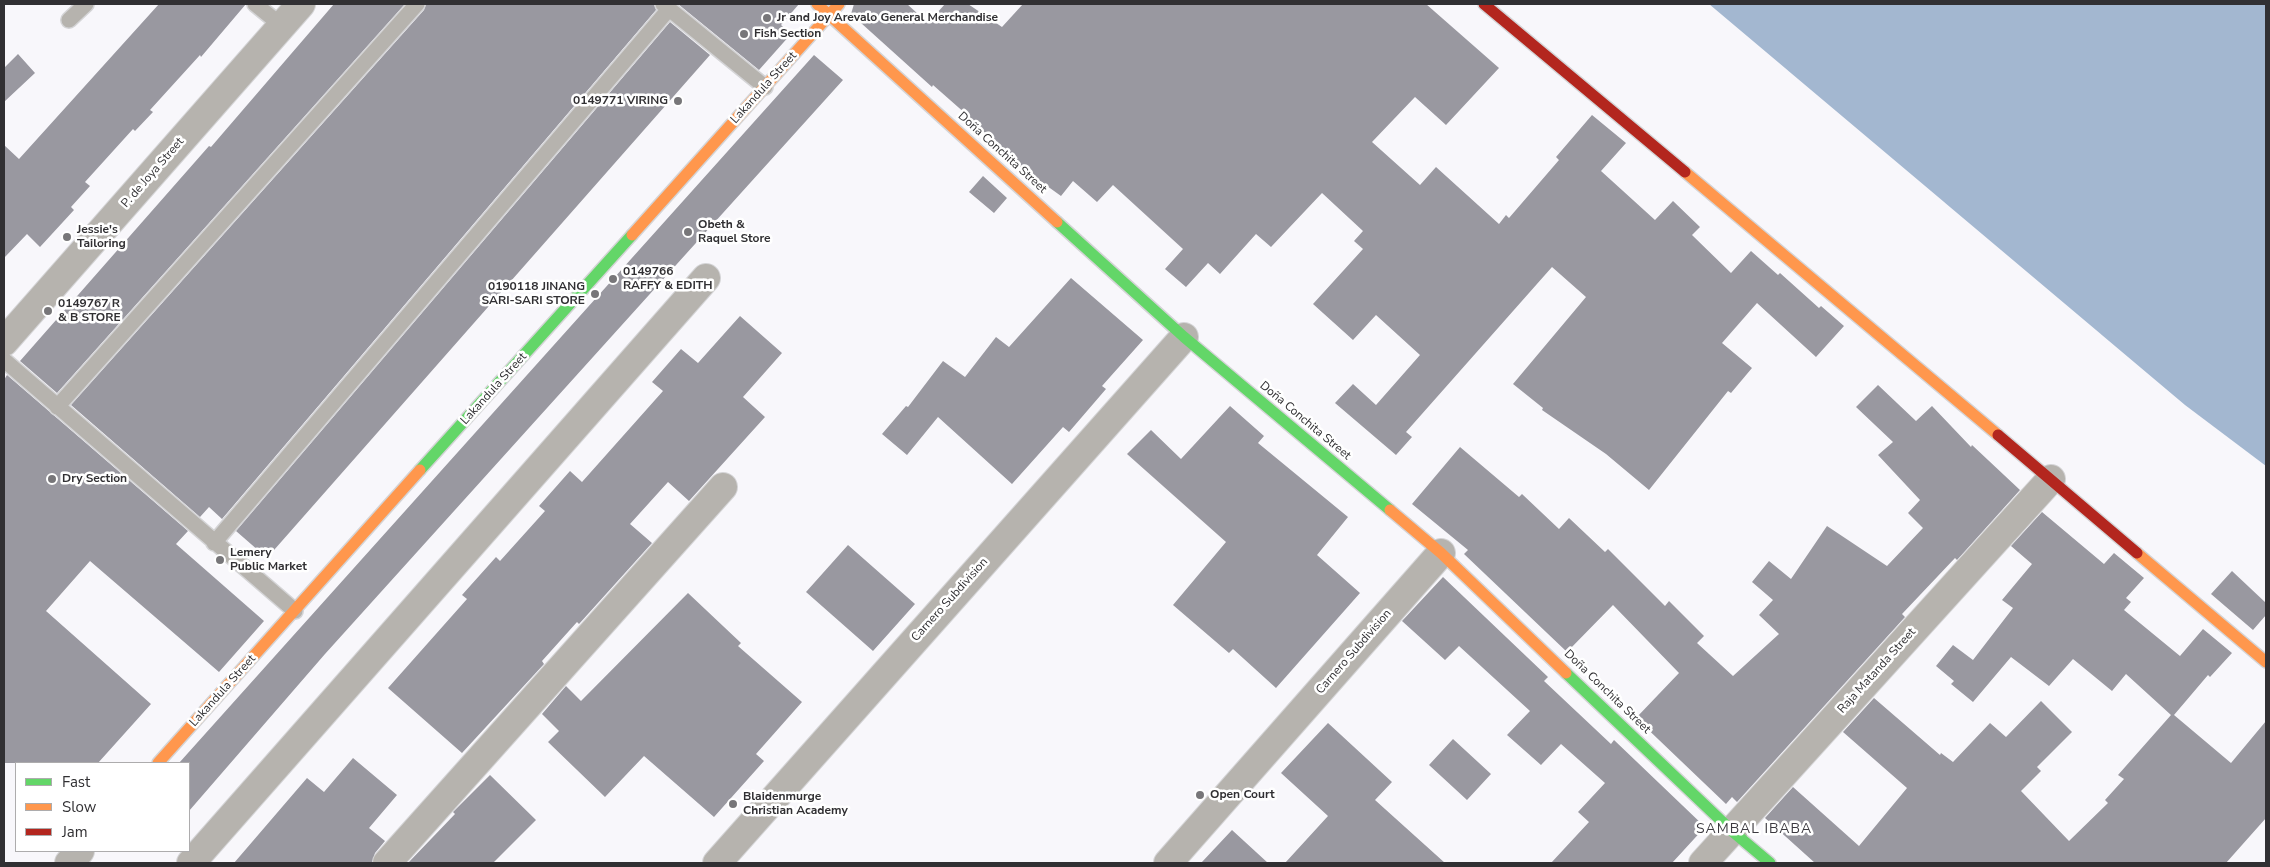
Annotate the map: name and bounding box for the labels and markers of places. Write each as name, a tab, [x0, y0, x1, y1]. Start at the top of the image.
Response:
place label: Jr and Joy Arevalo General Merchandise	[777, 11, 998, 25]
marker: Jr and Joy Arevalo General Merchandise	[761, 12, 773, 24]
place label: Fish Section	[754, 27, 821, 41]
marker: Fish Section	[738, 28, 750, 40]
place label: 0149771 VIRING	[573, 94, 668, 108]
marker: 0149771 VIRING	[672, 95, 684, 107]
place label: Obeth & Raquel Store	[698, 218, 771, 246]
place label: Jessie's Tailoring	[77, 223, 126, 251]
marker: Obeth & Raquel Store	[682, 226, 694, 238]
marker: Jessie's Tailoring	[61, 231, 73, 243]
place label: 0149766 RAFFY & EDITH	[623, 265, 713, 293]
marker: 0149766 RAFFY & EDITH	[607, 273, 619, 285]
place label: 0190118 JINANG SARI-SARI STORE	[482, 280, 585, 308]
marker: 0190118 JINANG SARI-SARI STORE	[589, 288, 601, 300]
place label: 0149767 R & B STORE	[58, 297, 121, 325]
marker: 0149767 R & B STORE	[42, 305, 54, 317]
place label: Dry Section	[62, 472, 127, 486]
marker: Dry Section	[46, 473, 58, 485]
place label: Lemery Public Market	[230, 546, 307, 574]
marker: Lemery Public Market	[214, 554, 226, 566]
place label: Open Court	[1210, 788, 1275, 802]
marker: Open Court	[1194, 789, 1206, 801]
place label: Blaidenmurge Christian Academy	[743, 790, 848, 818]
marker: Blaidenmurge Christian Academy	[727, 798, 739, 810]

